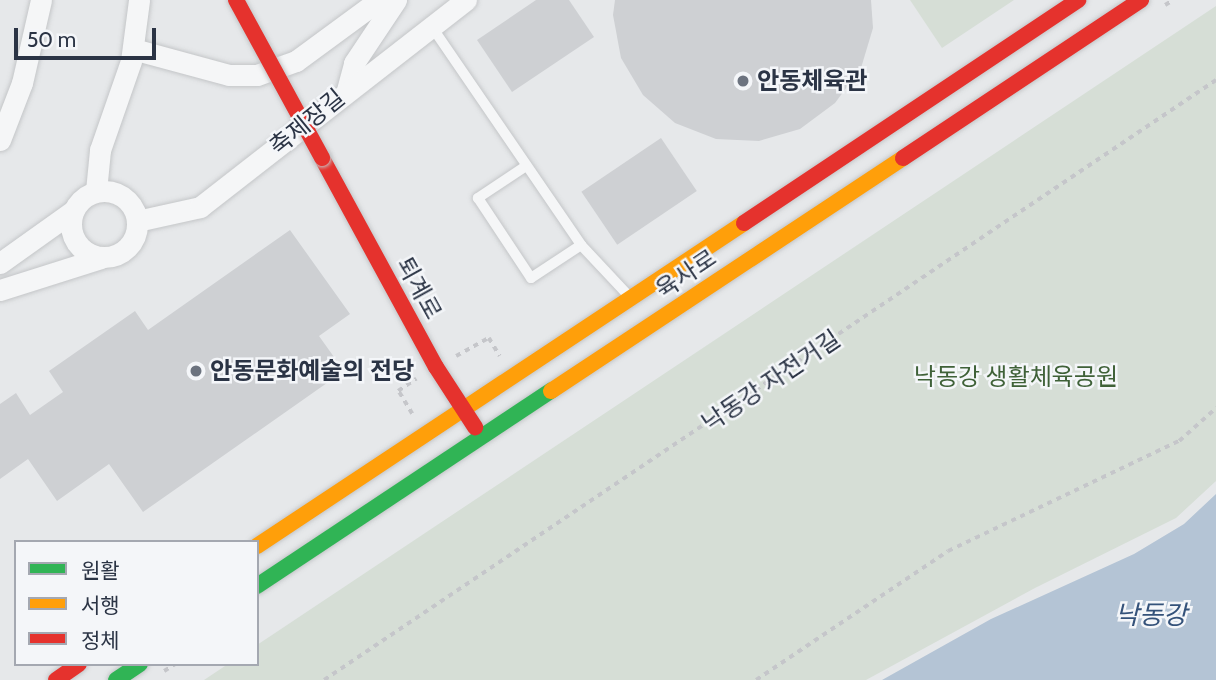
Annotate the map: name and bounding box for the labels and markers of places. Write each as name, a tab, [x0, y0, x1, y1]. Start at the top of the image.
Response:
place label: 안동체육관	[757, 67, 867, 95]
marker: 안동체육관	[735, 73, 751, 89]
place label: 안동문화예술의 전당	[210, 357, 414, 385]
marker: 안동문화예술의 전당	[188, 363, 204, 379]

